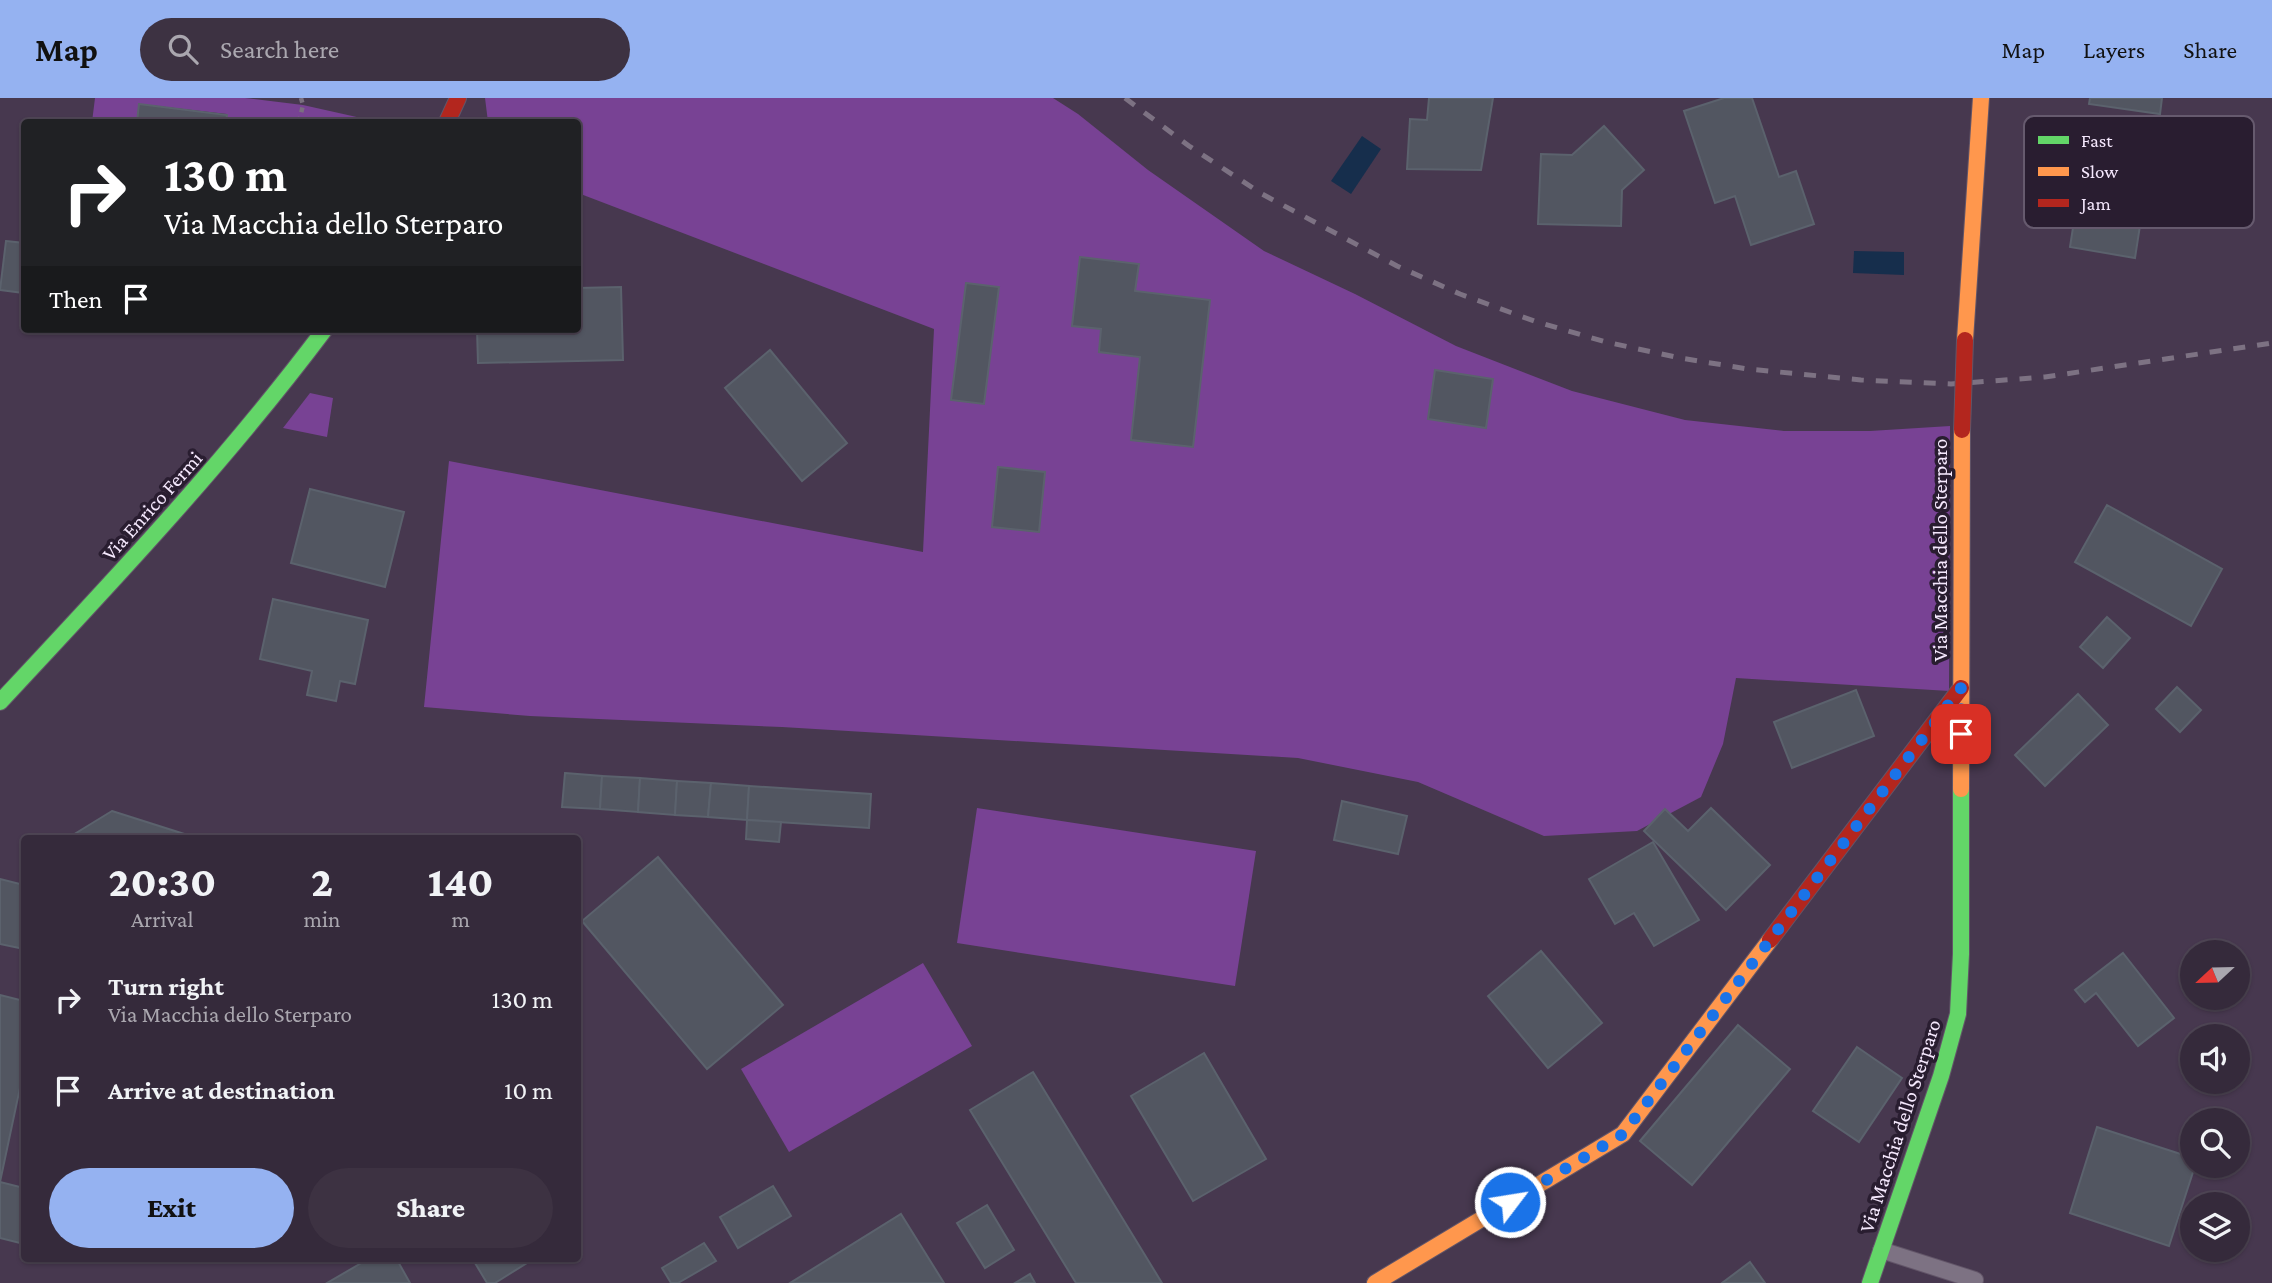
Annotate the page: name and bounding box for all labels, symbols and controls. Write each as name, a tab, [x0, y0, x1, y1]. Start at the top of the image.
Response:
search box	[140, 18, 630, 81]
icon: search	[164, 30, 202, 68]
text: Map	[35, 31, 98, 68]
text: Search here	[220, 35, 339, 64]
text: Map	[2001, 36, 2045, 63]
text: Layers	[2083, 36, 2145, 63]
text: Share	[2183, 36, 2237, 63]
legend	[2024, 116, 2254, 228]
text: Fast	[2081, 130, 2113, 151]
icon: right	[49, 147, 140, 238]
text: 130 m	[164, 147, 287, 202]
text: Slow	[2081, 161, 2118, 182]
text: Jam	[2079, 193, 2111, 214]
text: Via Macchia dello Sterparo	[164, 205, 503, 241]
icon: arrive	[117, 280, 155, 318]
text: Then	[49, 285, 103, 314]
street label: Via Macchia dello Sterparo	[1928, 439, 1952, 661]
street label: Via Enrico Fermi	[97, 446, 208, 565]
pin	[1931, 704, 1991, 764]
icon: arrive	[1942, 715, 1980, 753]
text: 20:30	[108, 858, 216, 905]
text: 2	[311, 858, 333, 905]
text: 140	[428, 858, 494, 905]
text: Arrival	[131, 906, 194, 932]
text: min	[304, 906, 340, 932]
text: m	[451, 906, 470, 932]
north arrow	[2180, 940, 2250, 1010]
map controls	[2180, 940, 2250, 1262]
text: Turn right	[108, 972, 224, 1001]
icon: right	[49, 981, 87, 1019]
text: 130 m	[492, 985, 553, 1014]
text: Via Macchia dello Sterparo	[108, 1001, 352, 1027]
street label: Via Macchia dello Sterparo	[1854, 1016, 1946, 1236]
button: sound	[2180, 1024, 2250, 1094]
icon: arrive	[49, 1072, 87, 1110]
text: Arrive at destination	[108, 1076, 335, 1105]
text: 10 m	[504, 1076, 553, 1105]
button: search	[2180, 1108, 2250, 1178]
position arrow	[1473, 1165, 1547, 1239]
button: Exit	[49, 1168, 294, 1248]
button: Share	[308, 1168, 553, 1248]
button: layers	[2180, 1192, 2250, 1262]

